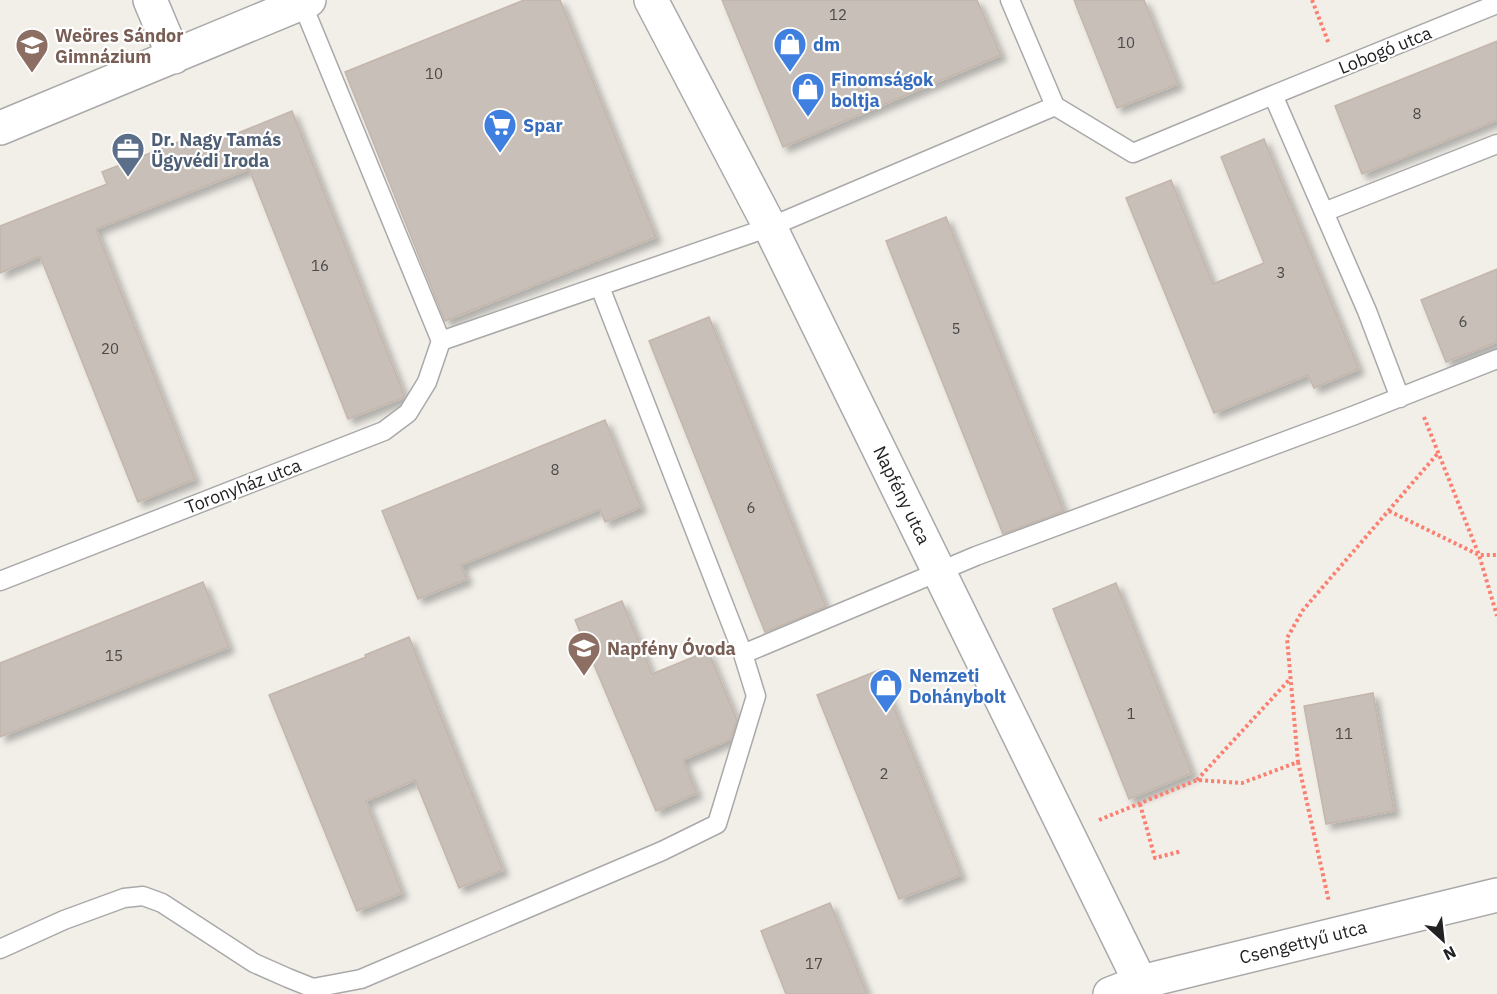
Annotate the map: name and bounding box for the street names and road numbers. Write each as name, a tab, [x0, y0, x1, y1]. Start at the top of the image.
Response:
street label: Lobogó utca	[1335, 21, 1435, 79]
street label: Napfény utca	[868, 442, 936, 548]
street label: Toronyház utca	[182, 453, 305, 519]
street label: Csengettyű utca	[1237, 915, 1369, 969]

